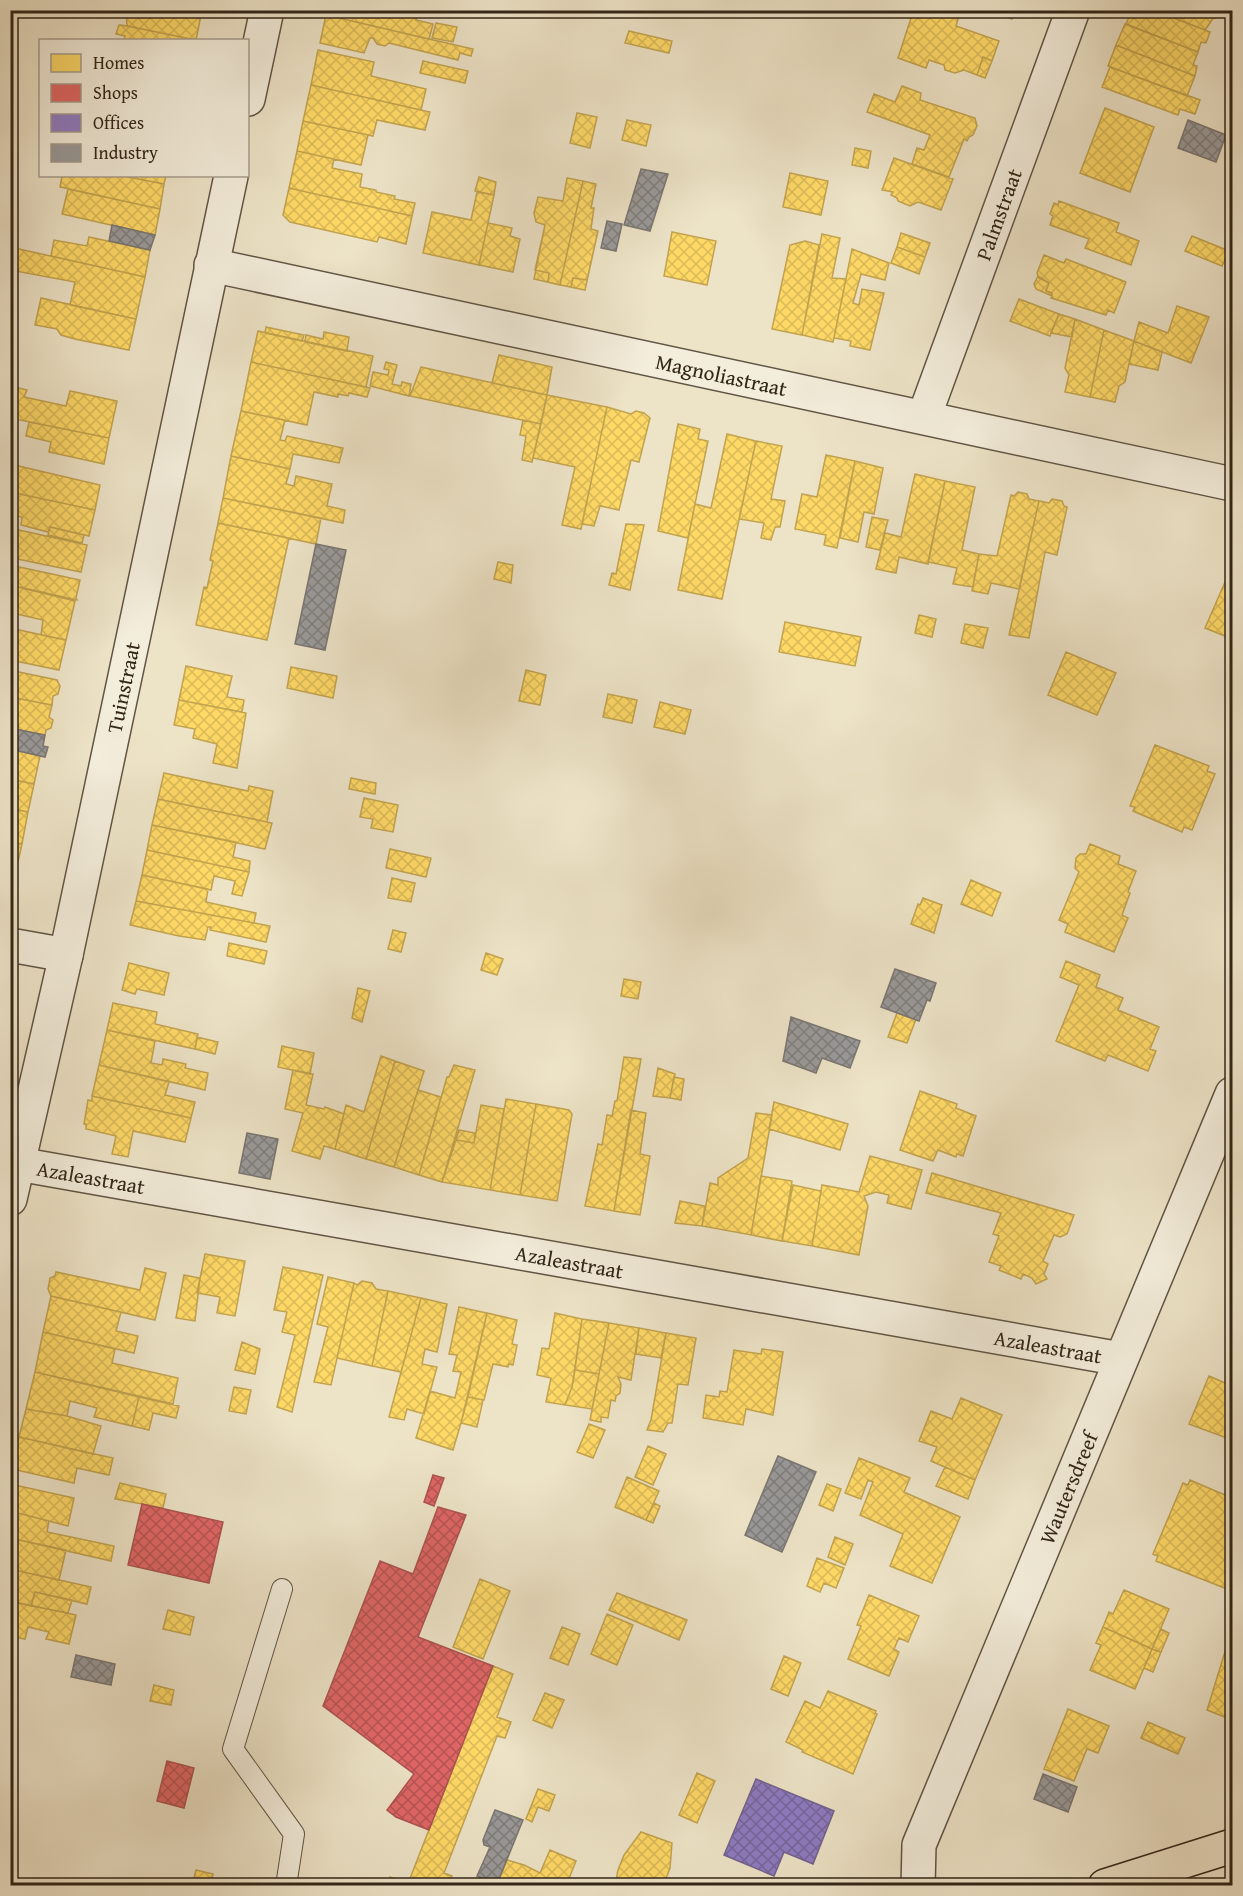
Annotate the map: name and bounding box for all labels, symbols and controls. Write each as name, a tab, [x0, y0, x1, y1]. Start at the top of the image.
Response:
legend	[39, 39, 249, 177]
text: Homes	[93, 49, 144, 76]
text: Shops	[93, 79, 138, 106]
text: Offices	[93, 109, 144, 136]
text: Industry	[93, 139, 158, 166]
street label: Palmstraat	[967, 163, 1029, 264]
street label: Magnoliastraat	[653, 345, 790, 404]
street label: Tuinstraat	[98, 638, 148, 736]
street label: Azaleastraat	[34, 1152, 148, 1202]
street label: Azaleastraat	[513, 1237, 626, 1286]
street label: Azaleastraat	[992, 1321, 1105, 1371]
street label: Wautersdreef	[1031, 1425, 1106, 1549]

